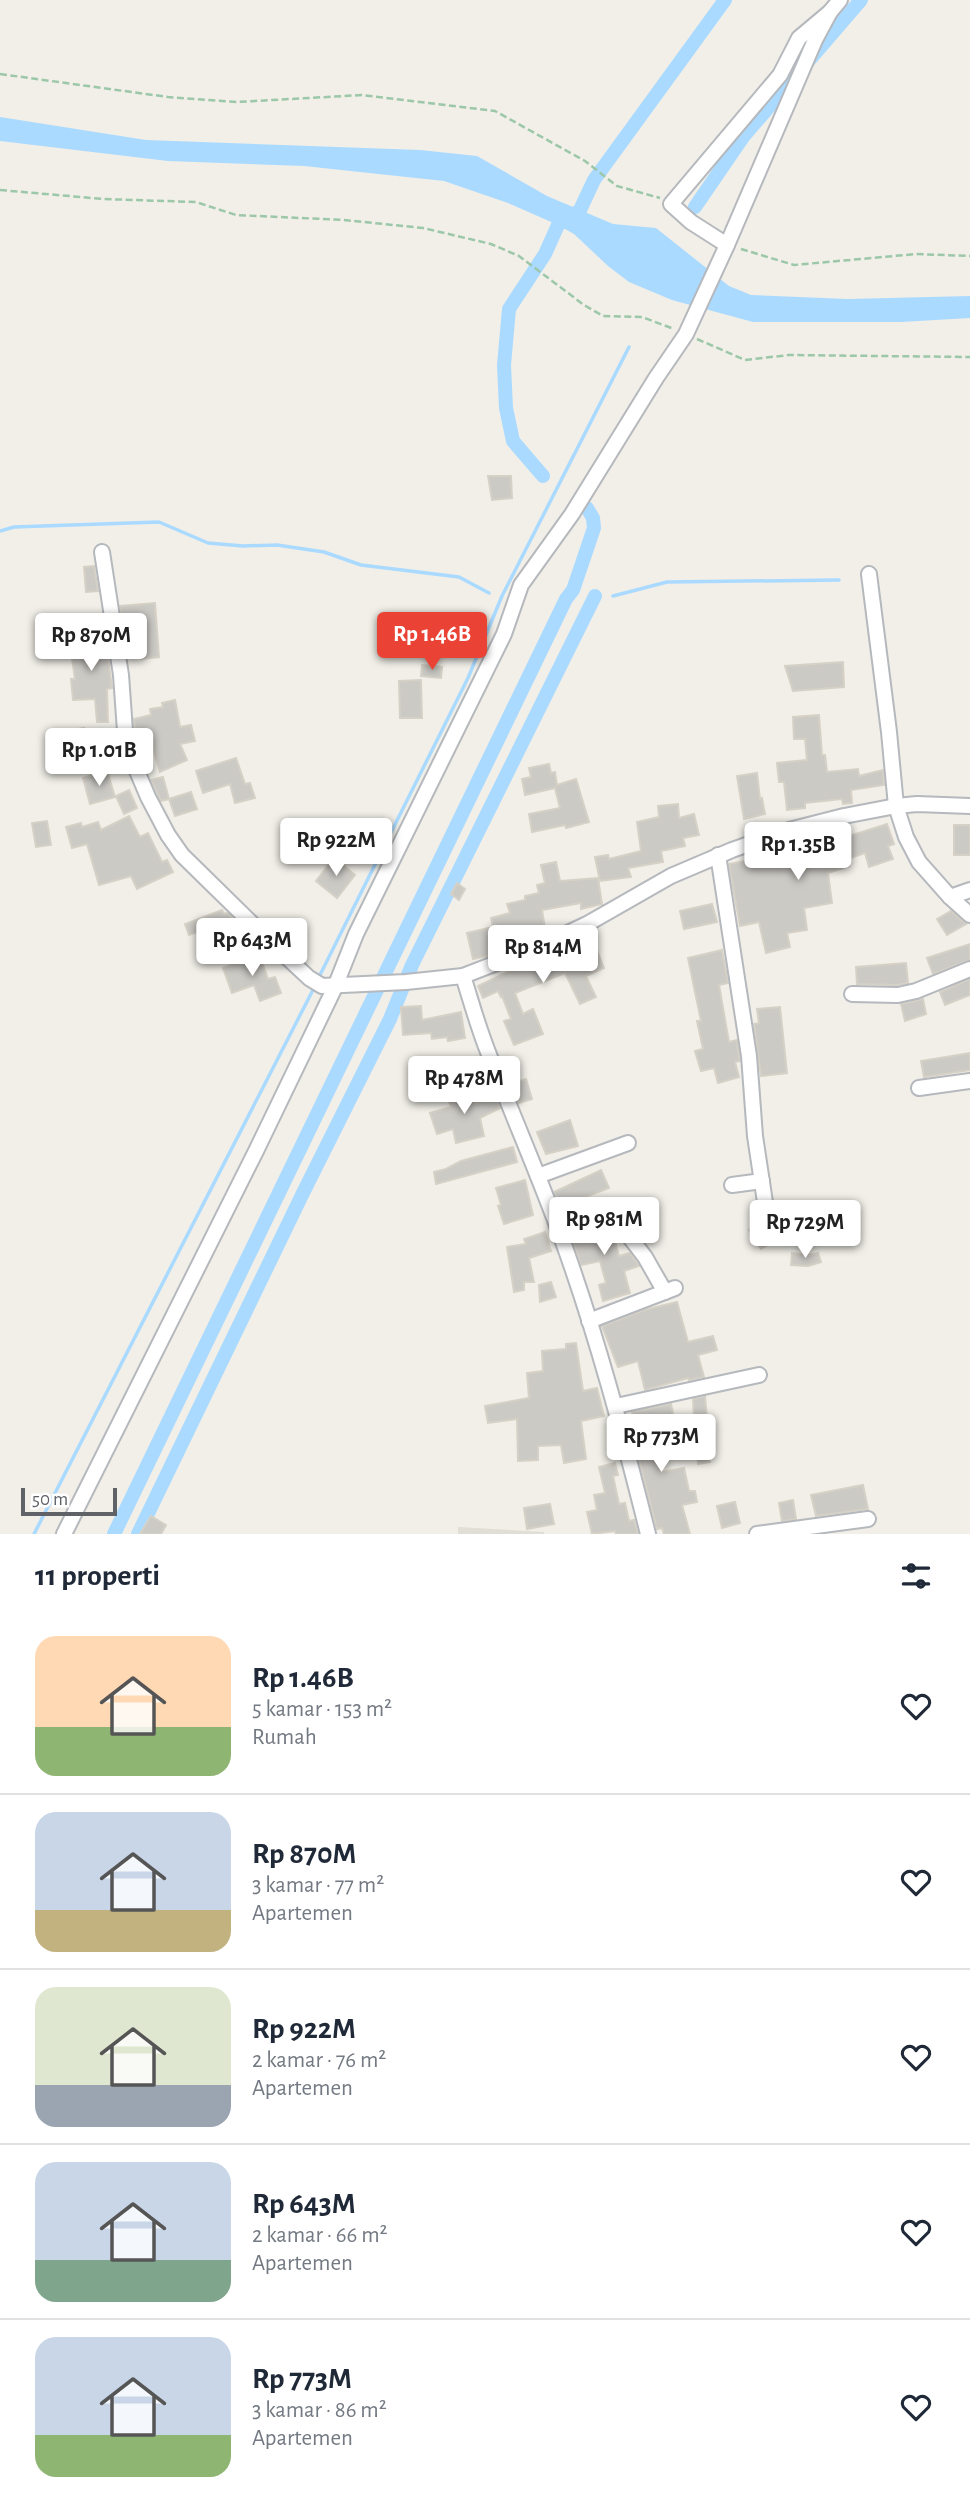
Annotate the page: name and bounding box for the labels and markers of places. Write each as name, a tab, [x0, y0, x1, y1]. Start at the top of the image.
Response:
pin: Rp 1.46B	[360, 612, 504, 672]
pin: Rp 870M	[26, 614, 156, 673]
pin: Rp 1.01B	[27, 728, 171, 788]
pin: Rp 922M	[271, 818, 401, 878]
pin: Rp 1.35B	[726, 822, 870, 882]
pin: Rp 643M	[187, 918, 317, 978]
pin: Rp 814M	[478, 926, 608, 985]
pin: Rp 478M	[399, 1056, 529, 1116]
pin: Rp 981M	[539, 1198, 669, 1257]
pin: Rp 729M	[740, 1200, 870, 1260]
pin: Rp 773M	[596, 1414, 726, 1474]

